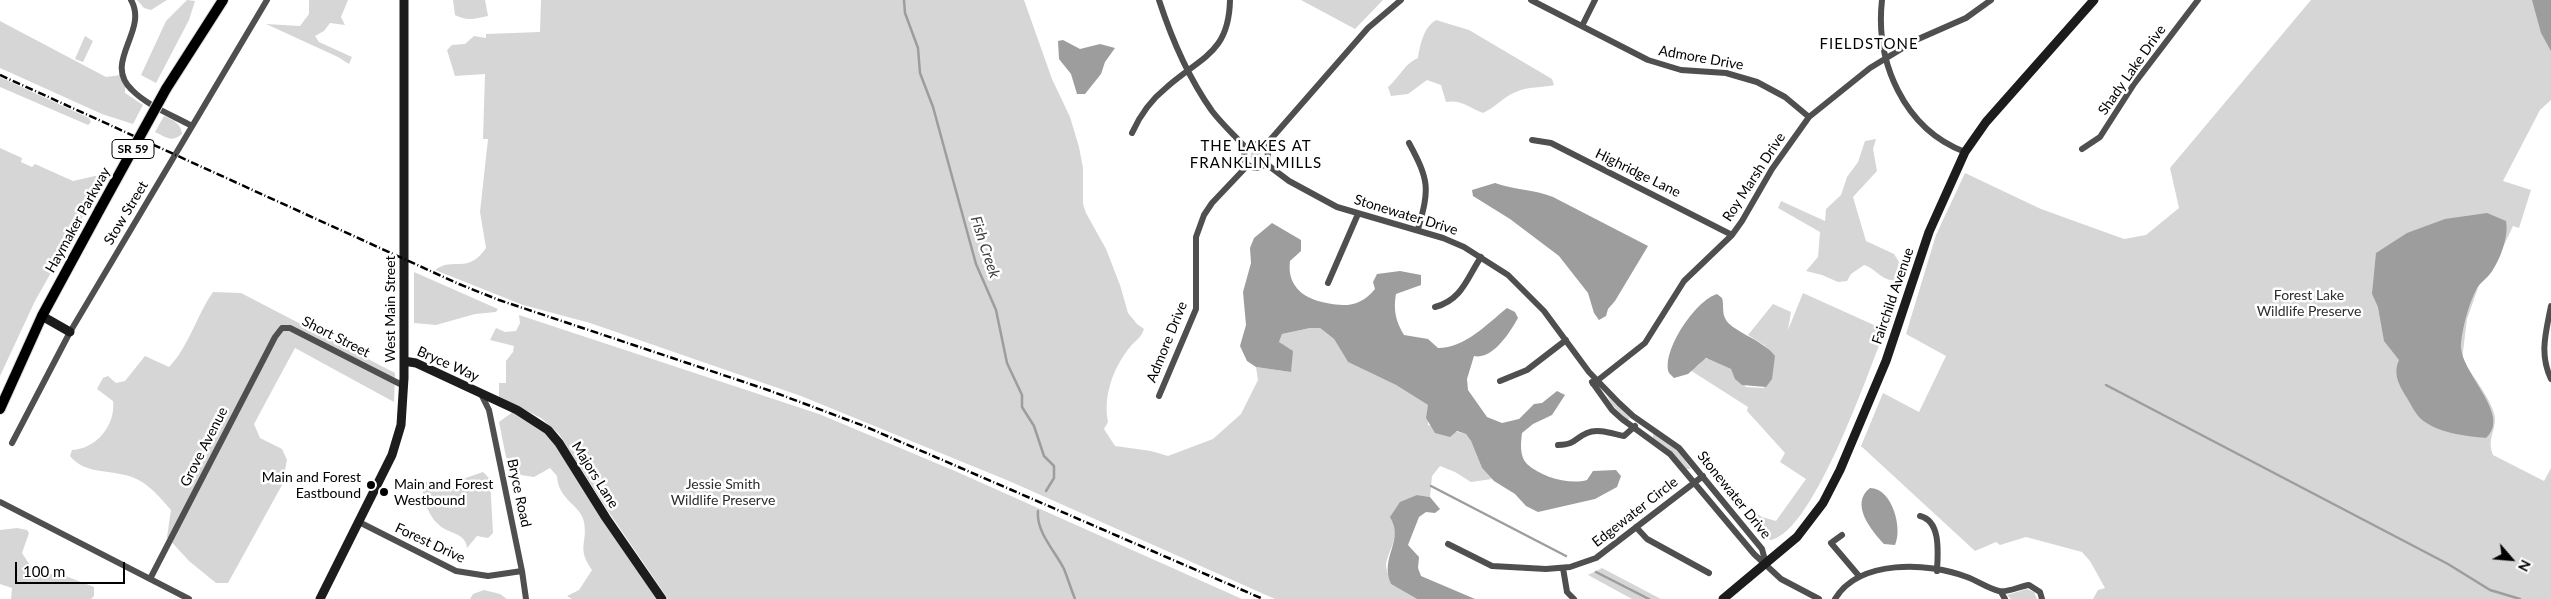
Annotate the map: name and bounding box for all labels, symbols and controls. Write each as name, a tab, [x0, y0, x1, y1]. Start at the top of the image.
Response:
street label: Shady Lake Drive	[2095, 22, 2169, 118]
district label: FIELDSTONE	[1818, 35, 1920, 53]
street label: Admore Drive	[1657, 42, 1745, 74]
street label: Roy Marsh Drive	[1719, 129, 1789, 225]
district label: THE LAKES AT FRANKLIN MILLS	[1188, 137, 1324, 172]
road number: SR 59	[112, 140, 154, 158]
street label: Highridge Lane	[1593, 145, 1683, 201]
street label: Haymaker Parkway	[42, 164, 114, 276]
street label: Stow Street	[100, 178, 152, 248]
street label: Stonewater Drive	[1352, 191, 1460, 239]
water label: Fish Creek	[967, 214, 1003, 280]
street label: Fairchild Avenue	[1869, 246, 1917, 346]
street label: West Main Street	[382, 255, 398, 363]
park label: Forest Lake Wildlife Preserve	[2257, 287, 2361, 320]
street label: Admore Drive	[1143, 299, 1191, 385]
street label: Short Street	[299, 313, 373, 361]
street label: Bryce Way	[414, 343, 482, 385]
street label: Grove Avenue	[177, 404, 231, 490]
street label: Majors Lane	[568, 439, 622, 511]
street label: Stonewater Drive	[1694, 448, 1774, 542]
street label: Bryce Road	[504, 457, 534, 529]
place label: Main and Forest Eastbound	[262, 469, 361, 502]
street label: Edgewater Circle	[1589, 473, 1681, 551]
place label: Main and Forest Westbound	[394, 476, 493, 508]
park label: Jessie Smith Wildlife Preserve	[671, 476, 775, 508]
marker: Main and Forest Eastbound	[365, 479, 377, 491]
marker: Main and Forest Westbound	[378, 486, 390, 498]
street label: Forest Drive	[392, 519, 468, 567]
north arrow	[2486, 534, 2536, 584]
scale bar	[18, 552, 128, 584]
text: N	[2515, 557, 2535, 575]
text: 100 m	[23, 562, 65, 580]

